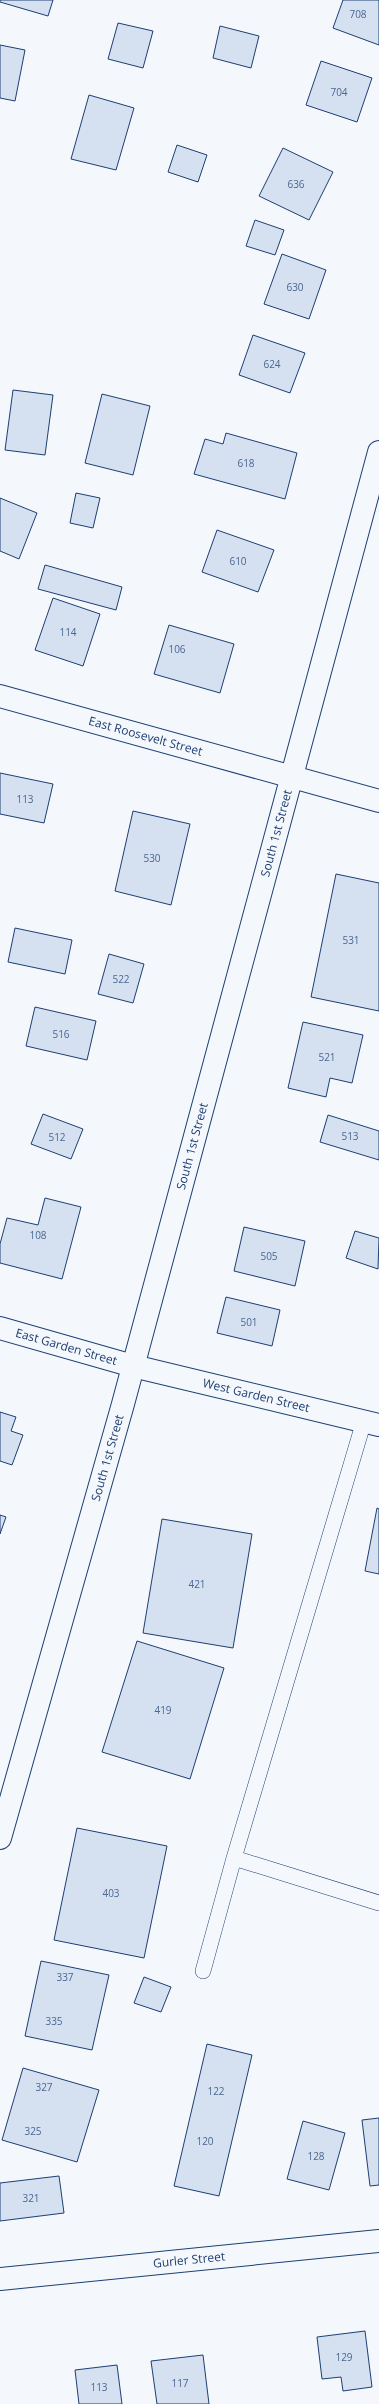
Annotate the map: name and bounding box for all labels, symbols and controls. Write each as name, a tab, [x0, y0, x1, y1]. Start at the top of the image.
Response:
house number: 708	[349, 7, 367, 21]
house number: 704	[330, 85, 348, 99]
house number: 636	[287, 177, 305, 191]
house number: 630	[286, 280, 304, 294]
house number: 624	[263, 357, 281, 371]
house number: 618	[237, 456, 255, 470]
house number: 610	[229, 554, 247, 568]
house number: 114	[59, 625, 77, 639]
house number: 106	[168, 642, 186, 656]
street label: East Roosevelt Street	[87, 712, 205, 760]
street label: South 1st Street	[256, 788, 296, 879]
house number: 113	[16, 792, 34, 806]
house number: 530	[143, 851, 161, 865]
house number: 531	[342, 933, 360, 947]
house number: 522	[112, 972, 130, 986]
house number: 516	[52, 1027, 70, 1041]
house number: 521	[318, 1050, 336, 1064]
street label: South 1st Street	[172, 1101, 212, 1192]
house number: 513	[341, 1129, 359, 1143]
house number: 512	[48, 1130, 66, 1144]
house number: 108	[29, 1228, 47, 1242]
house number: 505	[260, 1249, 278, 1263]
house number: 501	[240, 1315, 258, 1329]
street label: East Garden Street	[14, 1324, 119, 1369]
street label: West Garden Street	[201, 1374, 311, 1416]
street label: South 1st Street	[87, 1412, 128, 1503]
house number: 421	[188, 1577, 206, 1591]
house number: 419	[154, 1703, 172, 1717]
house number: 403	[102, 1886, 120, 1900]
house number: 337	[56, 1970, 74, 1984]
house number: 335	[45, 2014, 63, 2028]
house number: 327	[35, 2080, 53, 2094]
house number: 122	[207, 2084, 225, 2098]
house number: 325	[24, 2124, 42, 2138]
house number: 120	[196, 2134, 214, 2148]
house number: 128	[307, 2149, 325, 2163]
house number: 321	[22, 2191, 40, 2205]
street label: Gurler Street	[152, 2247, 226, 2272]
house number: 129	[335, 2350, 353, 2364]
house number: 117	[171, 2376, 189, 2390]
house number: 113	[90, 2380, 108, 2394]

